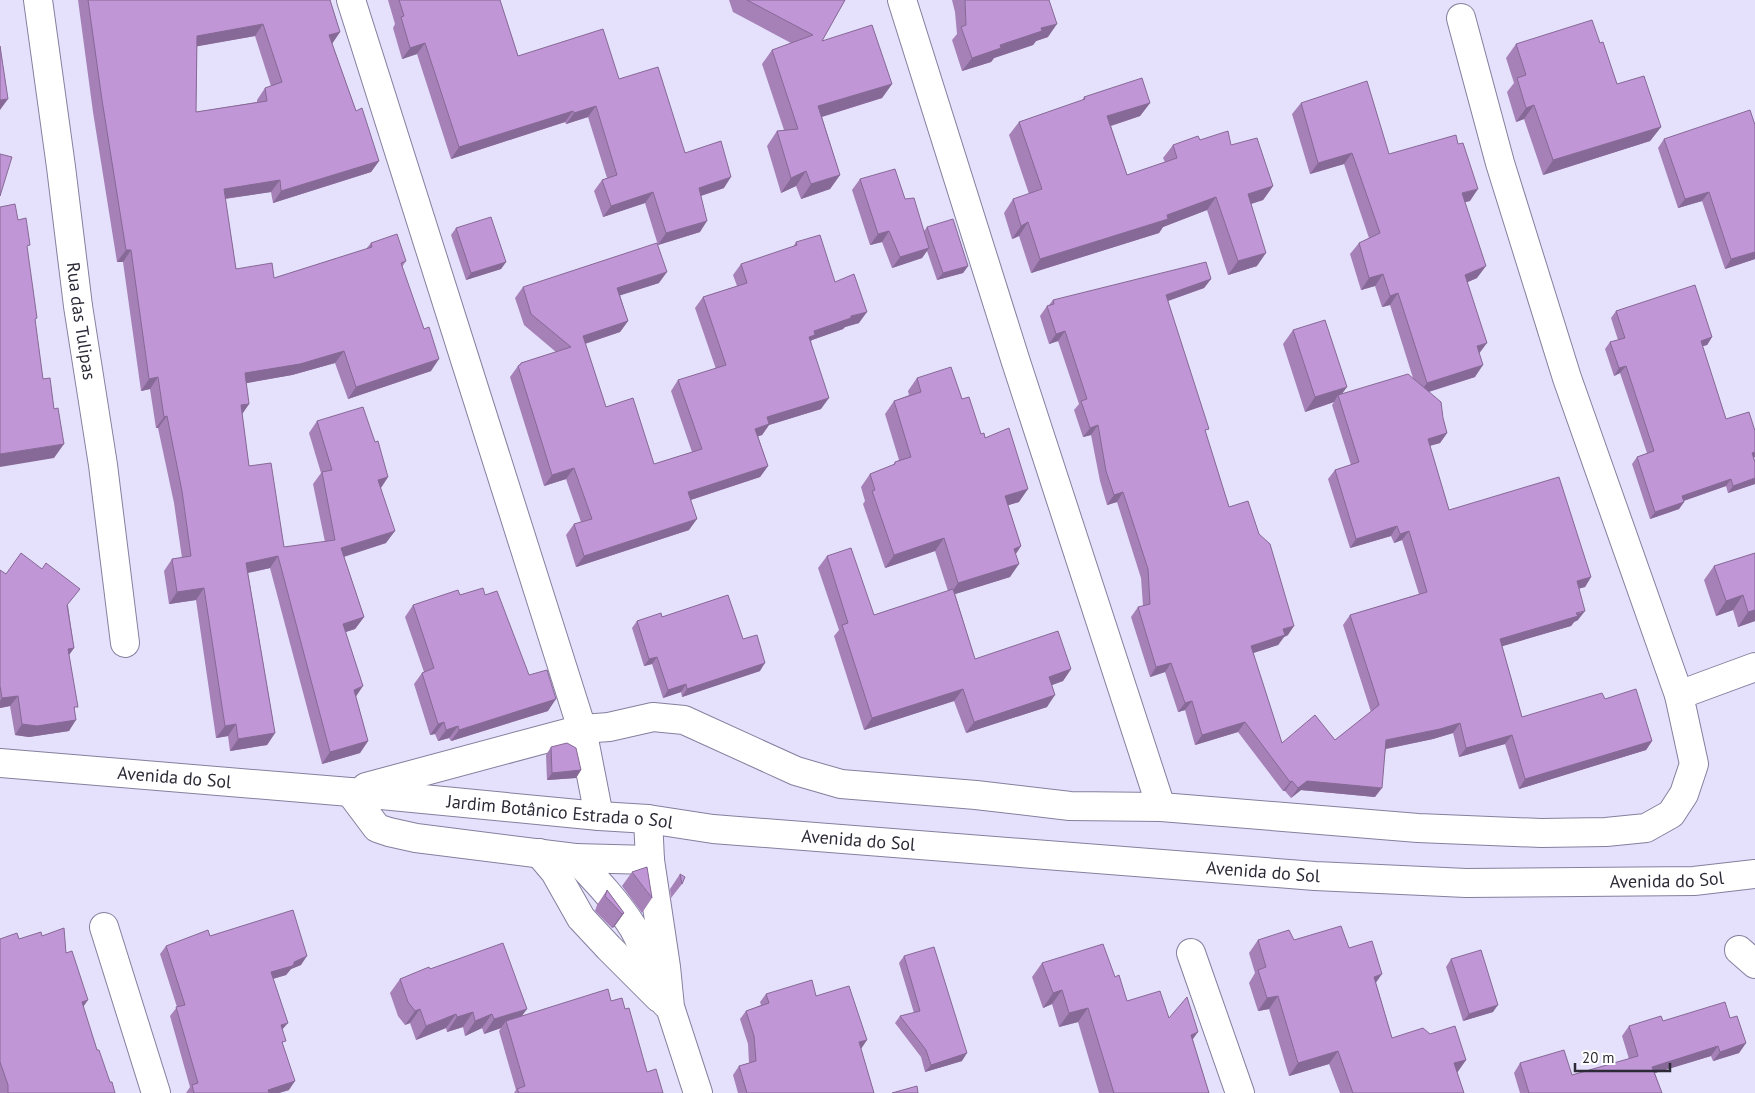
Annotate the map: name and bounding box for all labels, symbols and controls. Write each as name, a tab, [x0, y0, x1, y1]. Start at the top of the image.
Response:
street label: Rua das Tulipas	[62, 261, 101, 381]
street label: Avenida do Sol	[117, 761, 233, 793]
street label: Jardim Botânico Estrada o Sol	[445, 789, 675, 834]
street label: Avenida do Sol	[801, 824, 917, 856]
street label: Avenida do Sol	[1205, 856, 1321, 887]
street label: Avenida do Sol	[1610, 866, 1726, 893]
scale bar	[1575, 1040, 1670, 1072]
text: 20 m	[1582, 1048, 1615, 1067]

